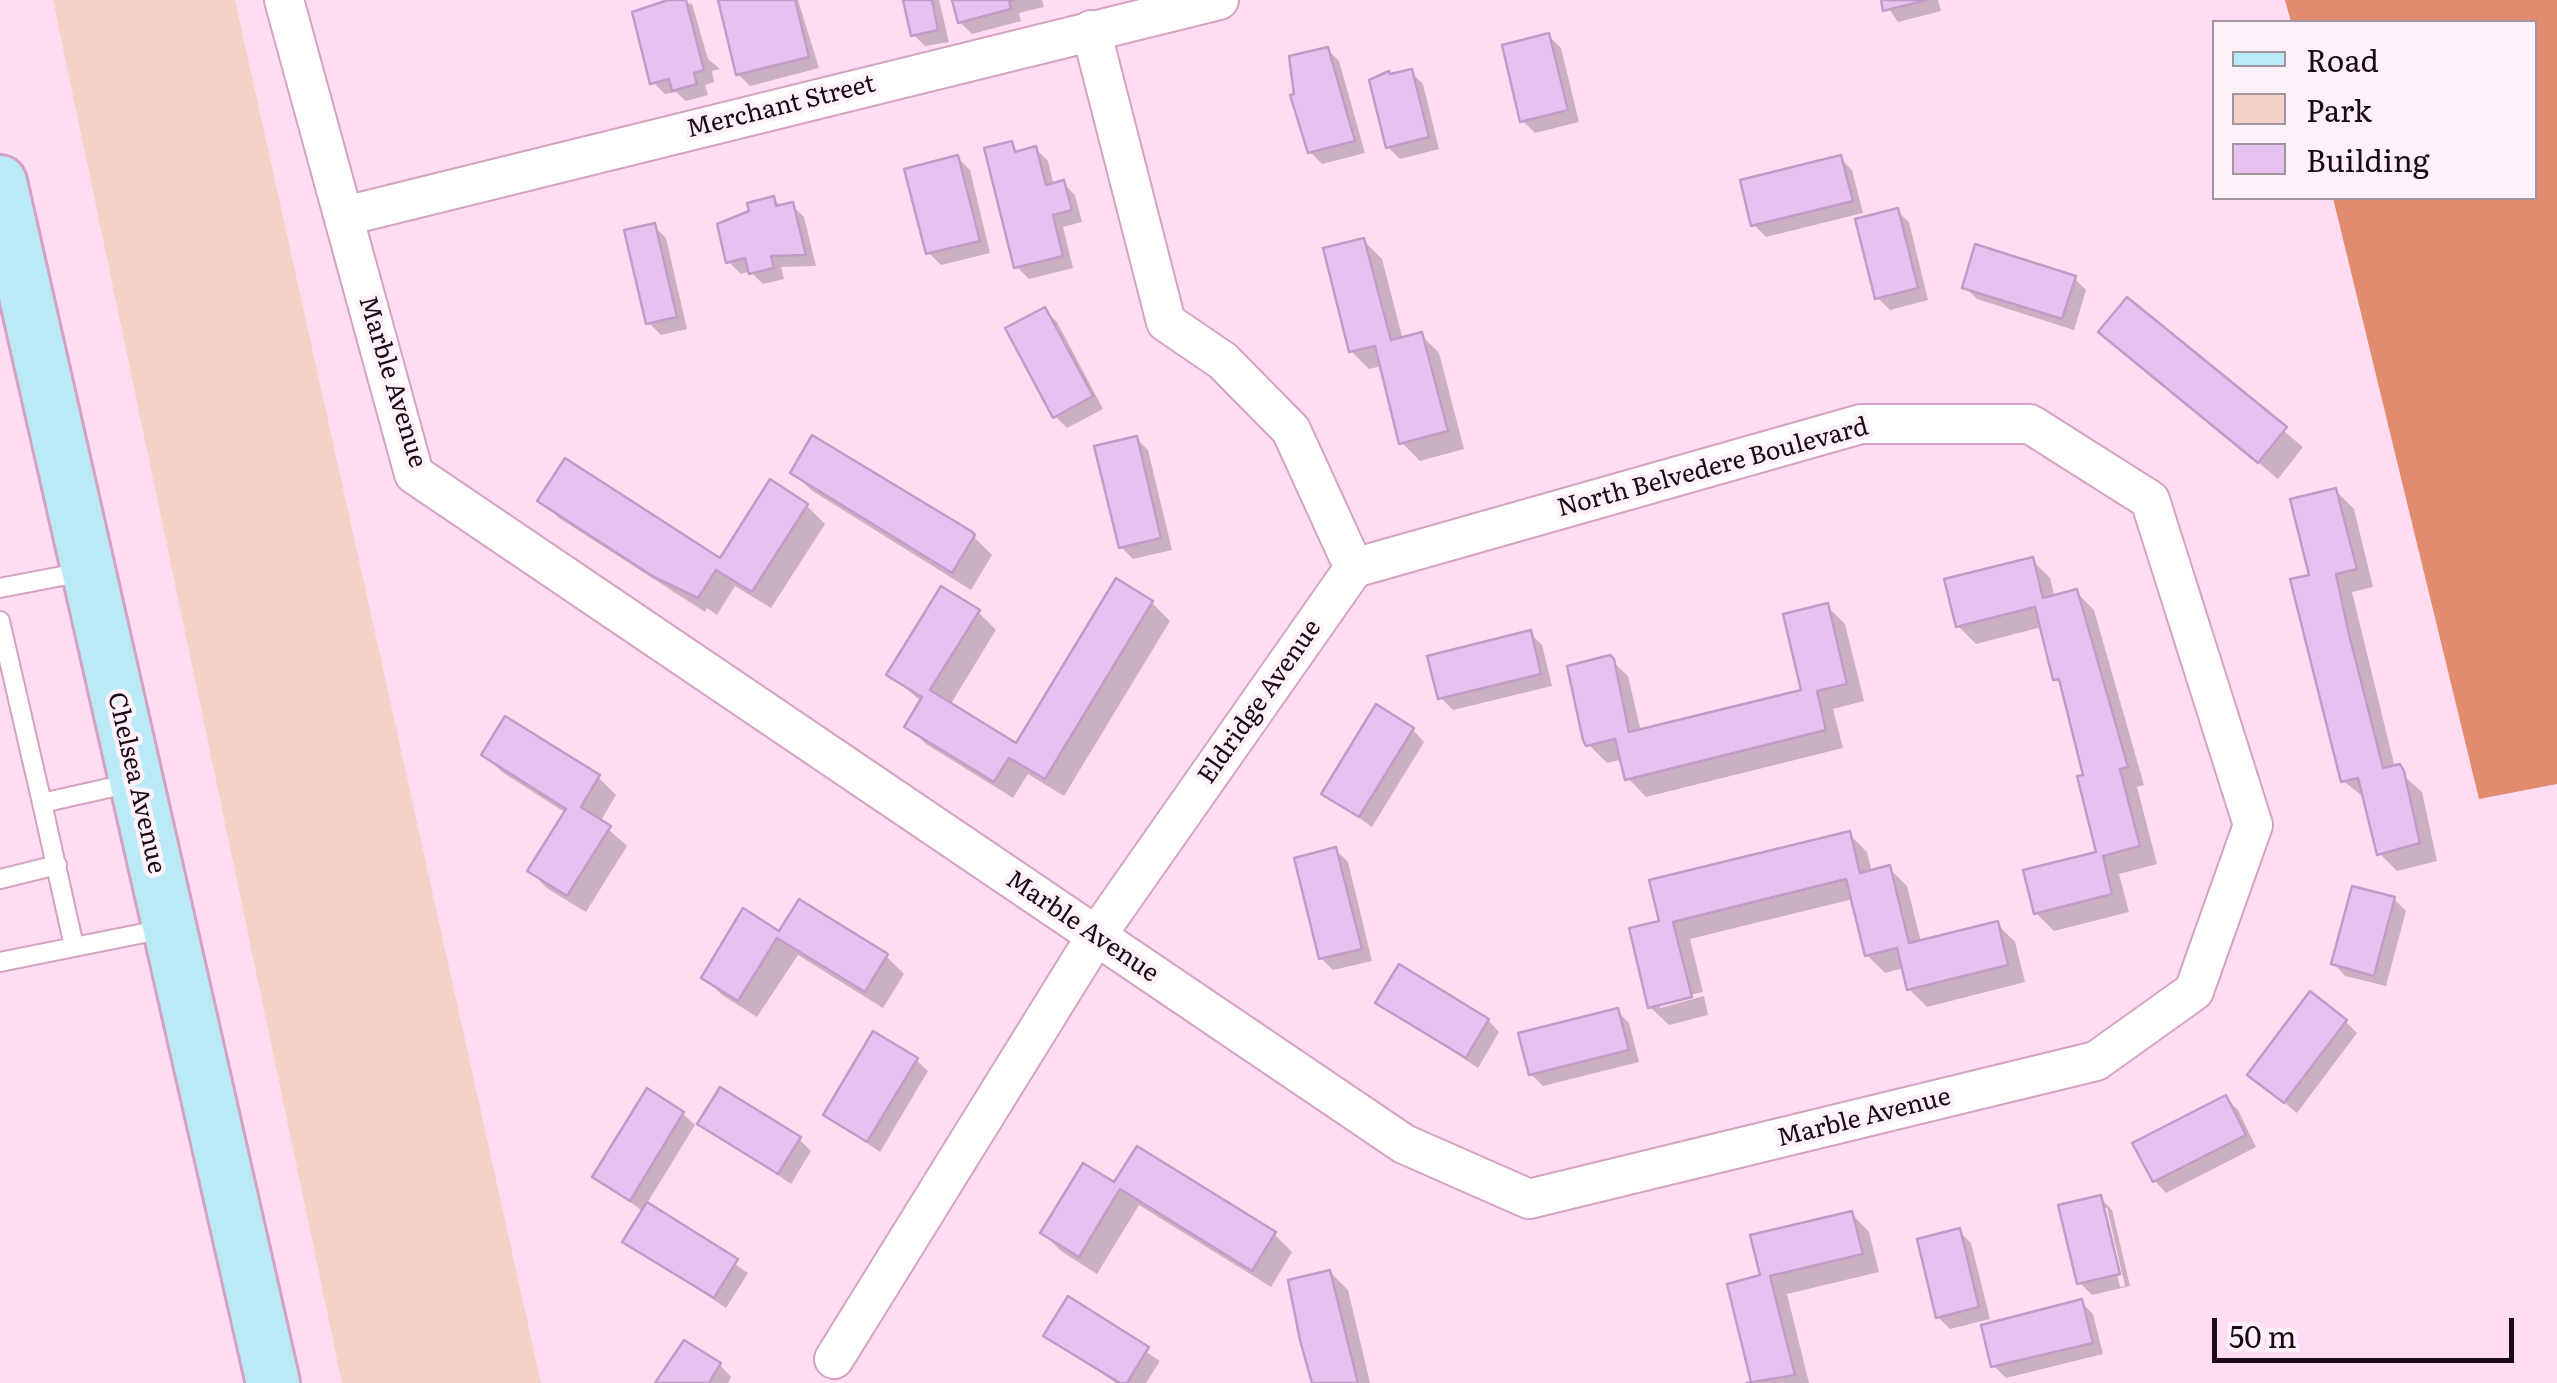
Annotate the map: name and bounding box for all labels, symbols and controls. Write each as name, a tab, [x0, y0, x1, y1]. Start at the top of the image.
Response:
legend	[2212, 20, 2537, 200]
text: Road	[2306, 37, 2379, 81]
street label: Merchant Street	[684, 69, 878, 145]
text: Park	[2306, 87, 2372, 131]
text: Building	[2306, 137, 2430, 181]
street label: Marble Avenue	[352, 293, 432, 471]
street label: North Belvedere Boulevard	[1554, 412, 1872, 524]
street label: Eldridge Avenue	[1192, 614, 1328, 790]
street label: Chelsea Avenue	[101, 689, 171, 877]
street label: Marble Avenue	[1000, 865, 1164, 989]
street label: Marble Avenue	[1774, 1082, 1954, 1154]
scale bar	[2217, 1298, 2520, 1360]
text: 50 m	[2229, 1313, 2297, 1357]

